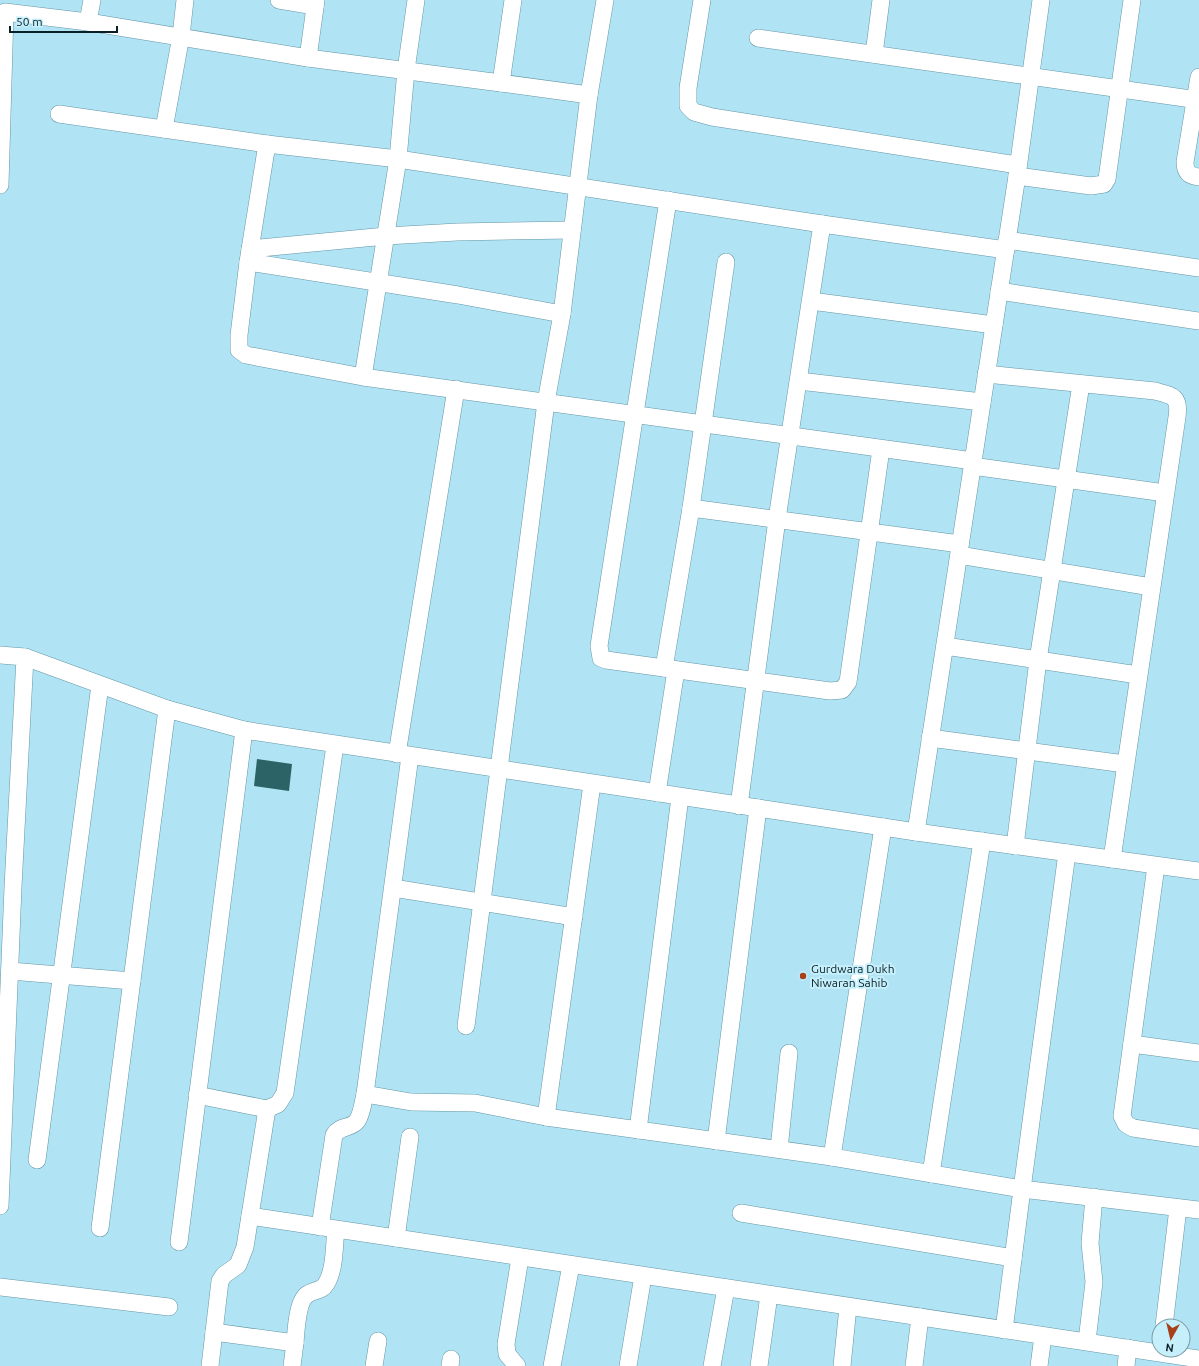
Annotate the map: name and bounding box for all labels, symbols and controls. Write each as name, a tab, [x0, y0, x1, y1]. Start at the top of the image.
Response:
scale bar	[10, 8, 117, 34]
text: 50 m	[16, 15, 43, 28]
place label: Gurdwara Dukh Niwaran Sahib	[811, 962, 895, 989]
marker: Gurdwara Dukh Niwaran Sahib	[798, 971, 808, 981]
north arrow	[1151, 1318, 1191, 1358]
text: N	[1165, 1341, 1175, 1354]

